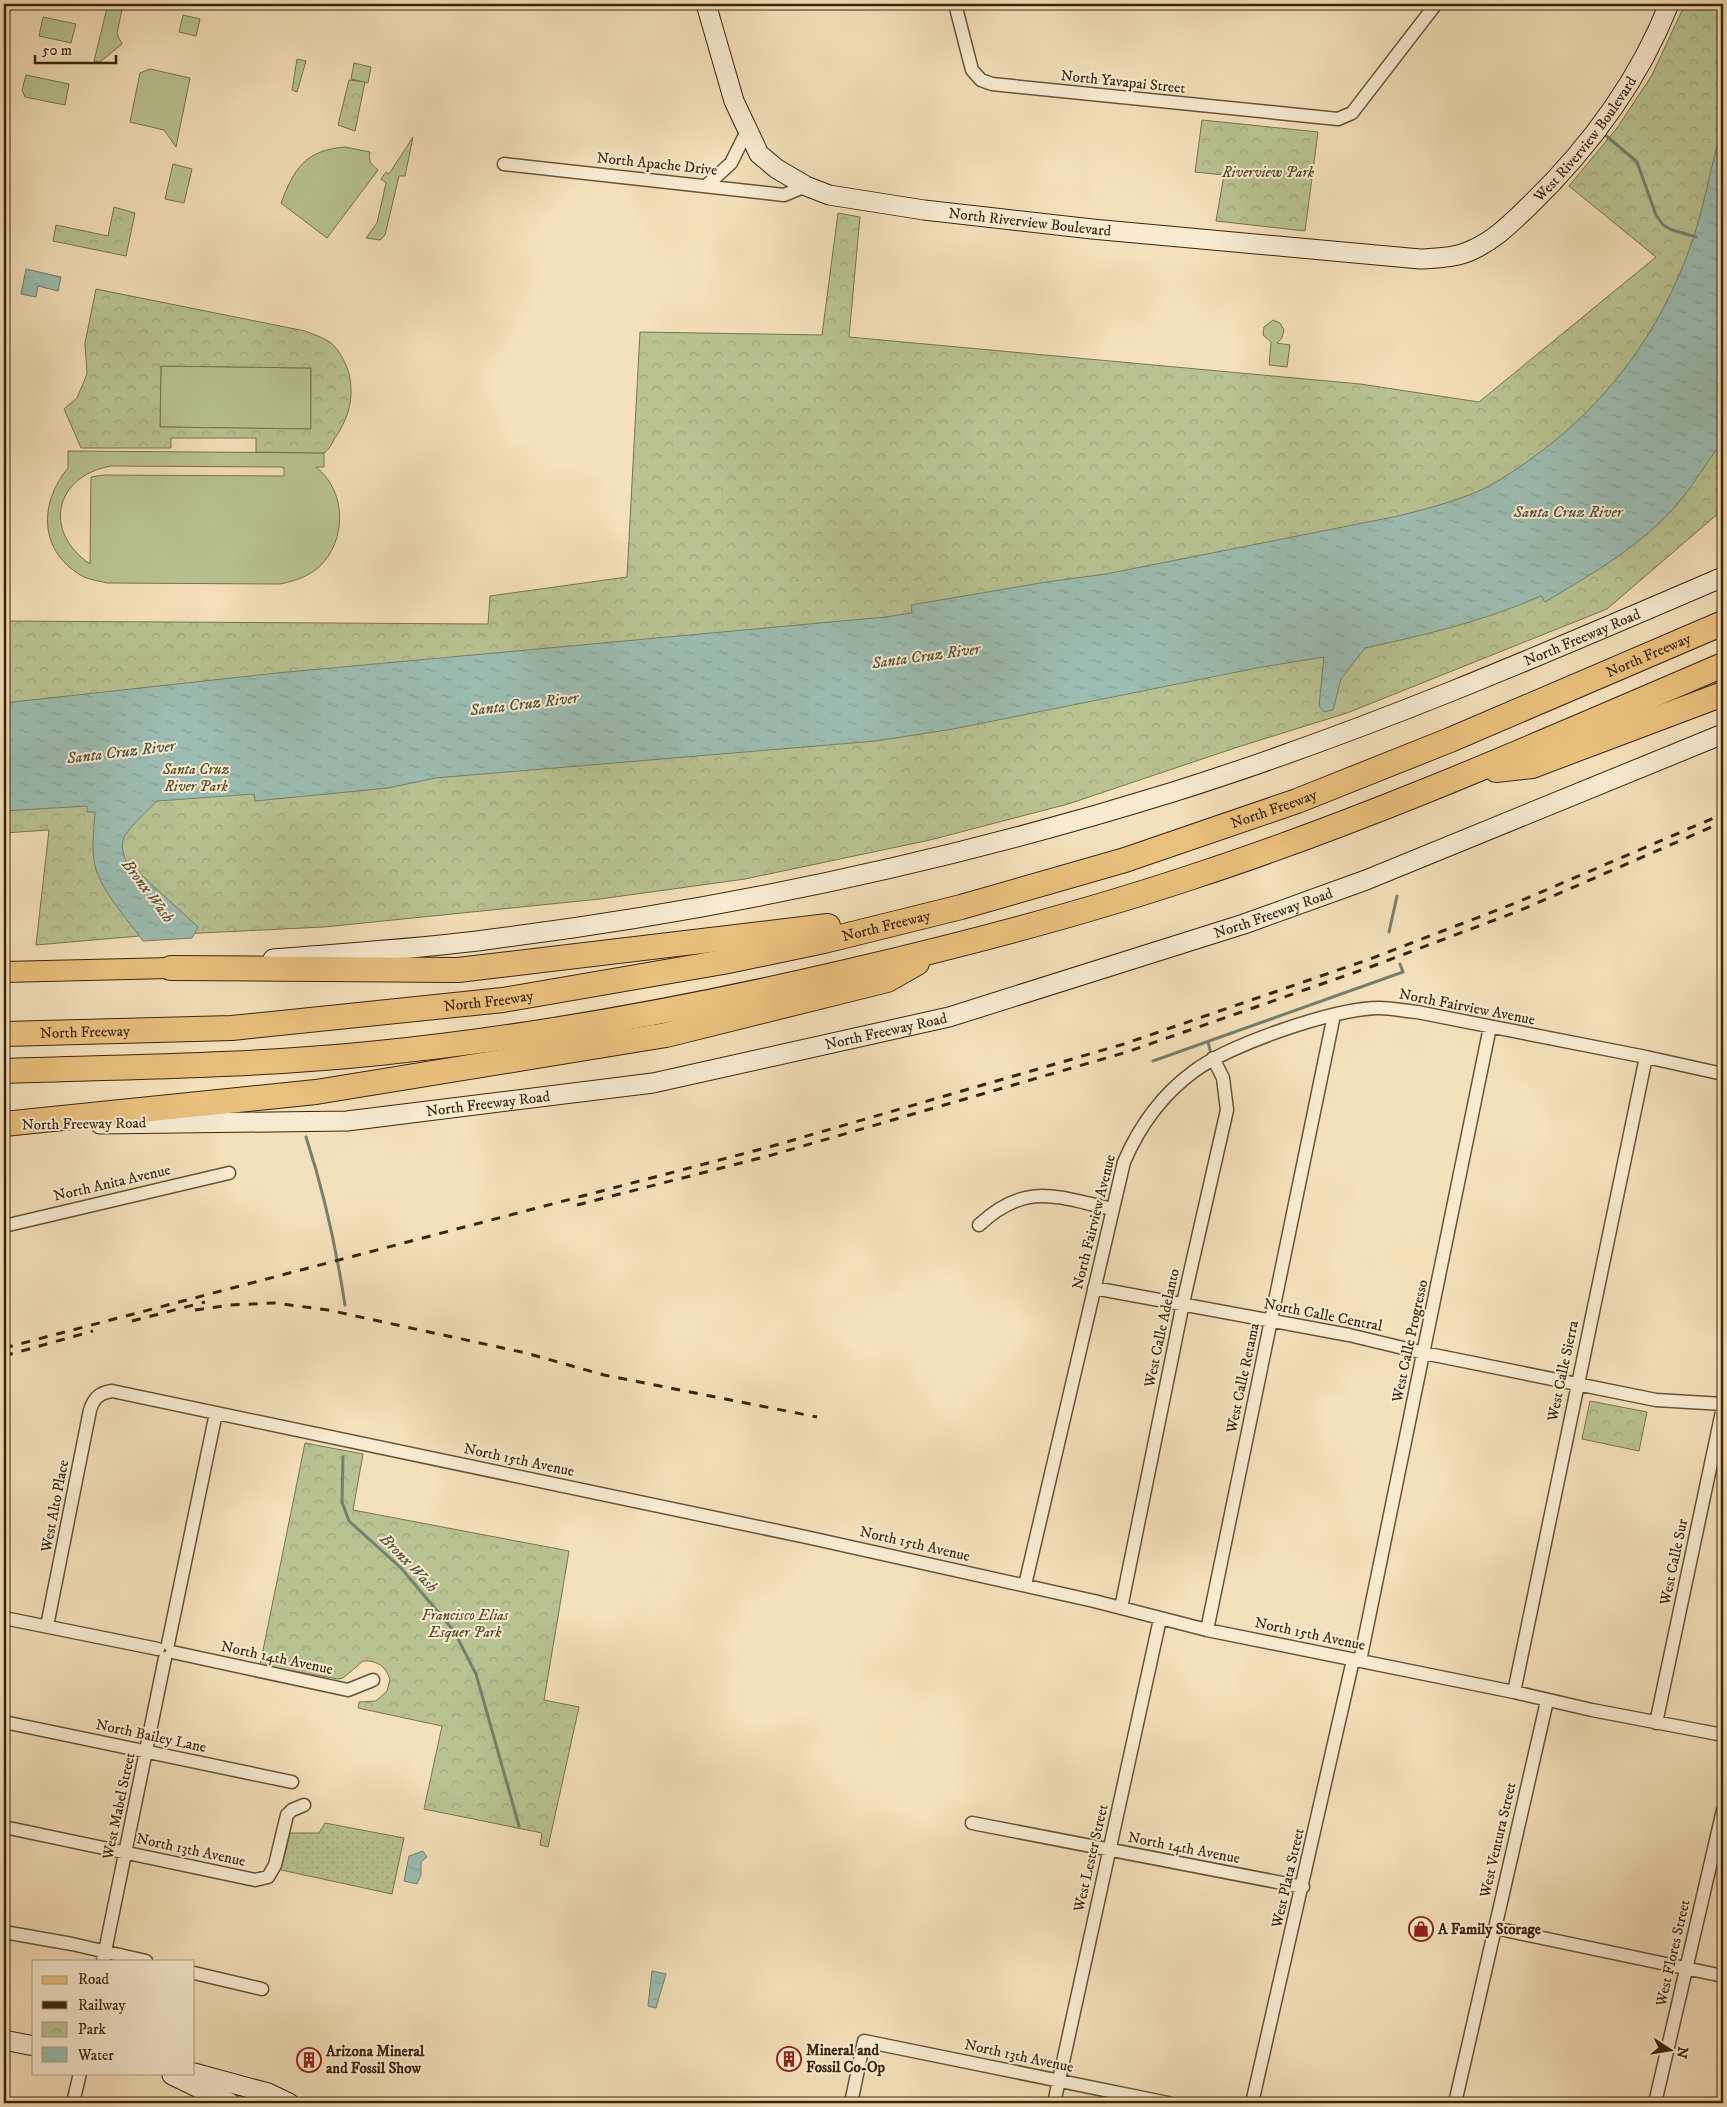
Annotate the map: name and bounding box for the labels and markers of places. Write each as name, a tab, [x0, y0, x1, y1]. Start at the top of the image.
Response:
shop icon: A Family Storage	[1408, 1916, 1434, 1942]
place label: A Family Storage	[1437, 1920, 1542, 1939]
place label: Mineral and Fossil Co-Op	[806, 2041, 886, 2077]
place label: Arizona Mineral and Fossil Show	[325, 2042, 425, 2078]
building icon: Mineral and Fossil Co-Op	[776, 2046, 802, 2072]
building icon: Arizona Mineral and Fossil Show	[296, 2047, 322, 2073]

